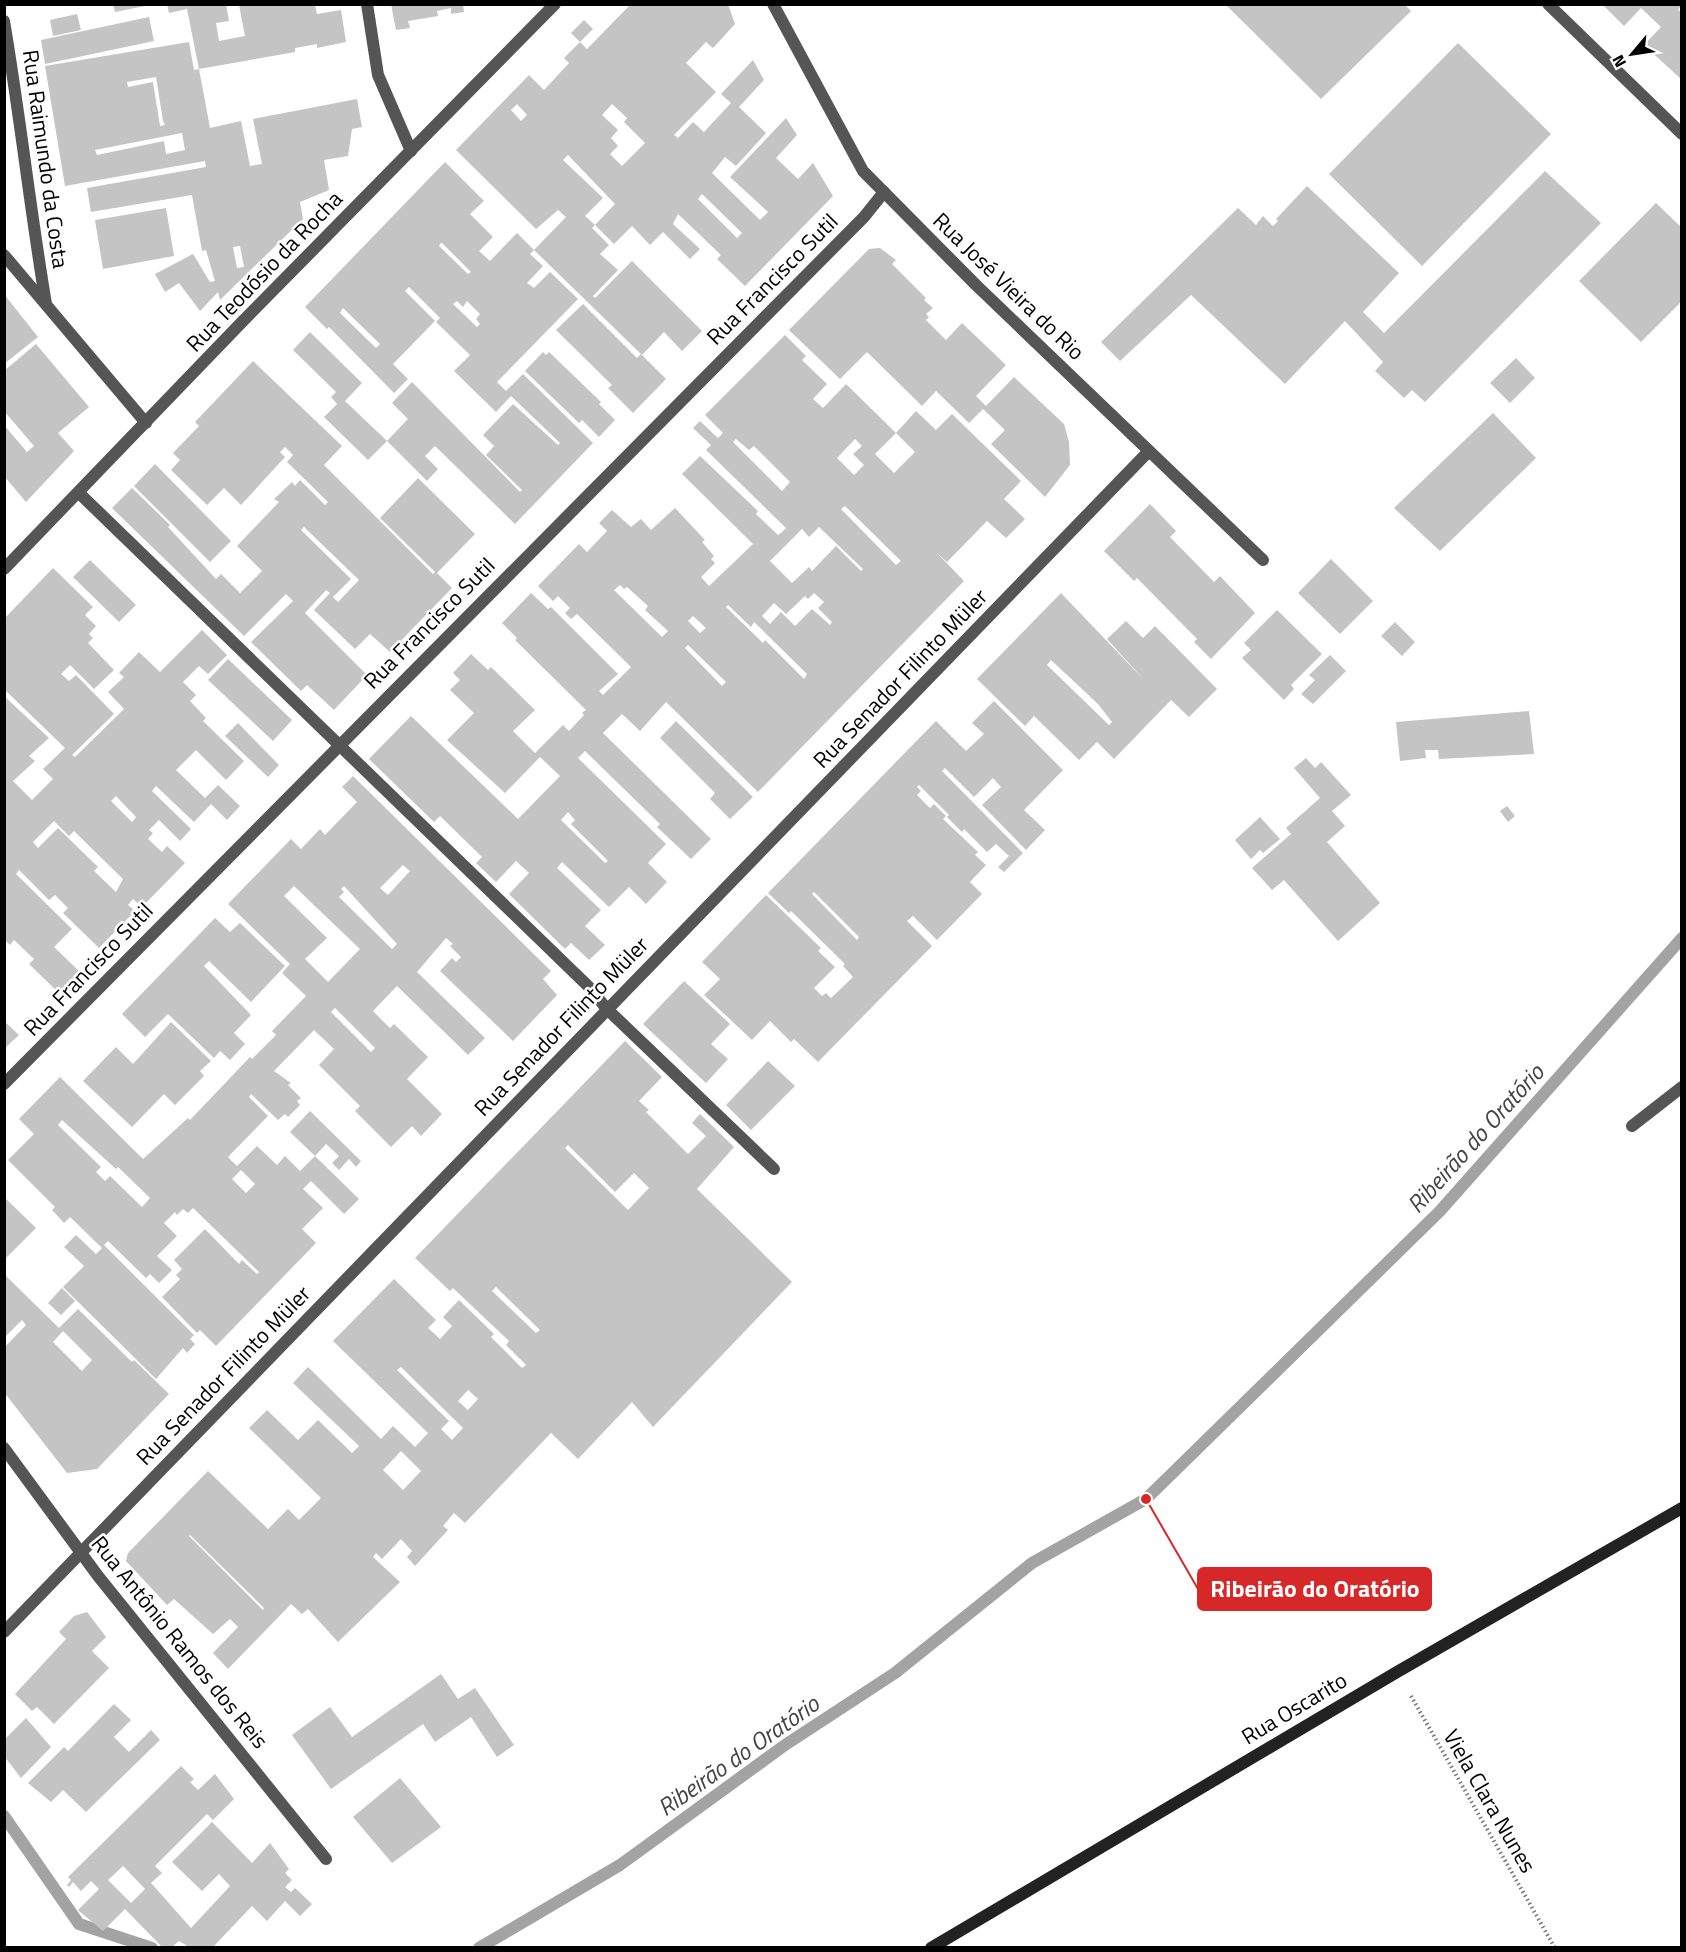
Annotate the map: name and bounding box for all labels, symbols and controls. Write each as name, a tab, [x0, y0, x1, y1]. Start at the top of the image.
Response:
north arrow	[1602, 24, 1662, 84]
street label: Rua Raimundo da Costa	[14, 48, 78, 270]
text: N	[1606, 51, 1632, 72]
street label: Rua Teodósio da Rocha	[178, 183, 350, 359]
street label: Rua José Vieira do Rio	[925, 204, 1093, 368]
street label: Rua Francisco Sutil	[698, 205, 846, 353]
street label: Rua Francisco Sutil	[355, 549, 503, 697]
street label: Rua Senador Filinto Müler	[805, 580, 995, 776]
street label: Rua Francisco Sutil	[15, 894, 161, 1044]
street label: Rua Senador Filinto Müler	[466, 928, 656, 1124]
water label: Ribeirão do Oratório	[1398, 1054, 1553, 1221]
street label: Rua Senador Filinto Müler	[128, 1277, 318, 1473]
street label: Rua Antônio Ramos dos Reis	[83, 1528, 277, 1756]
callout: Ribeirão do Oratório	[1198, 1568, 1431, 1610]
text: Ribeirão do Oratório	[1210, 1570, 1420, 1606]
street label: Rua Oscarito	[1235, 1663, 1353, 1753]
water label: Ribeirão do Oratório	[650, 1685, 827, 1824]
street label: Viela Clara Nunes	[1435, 1723, 1545, 1879]

